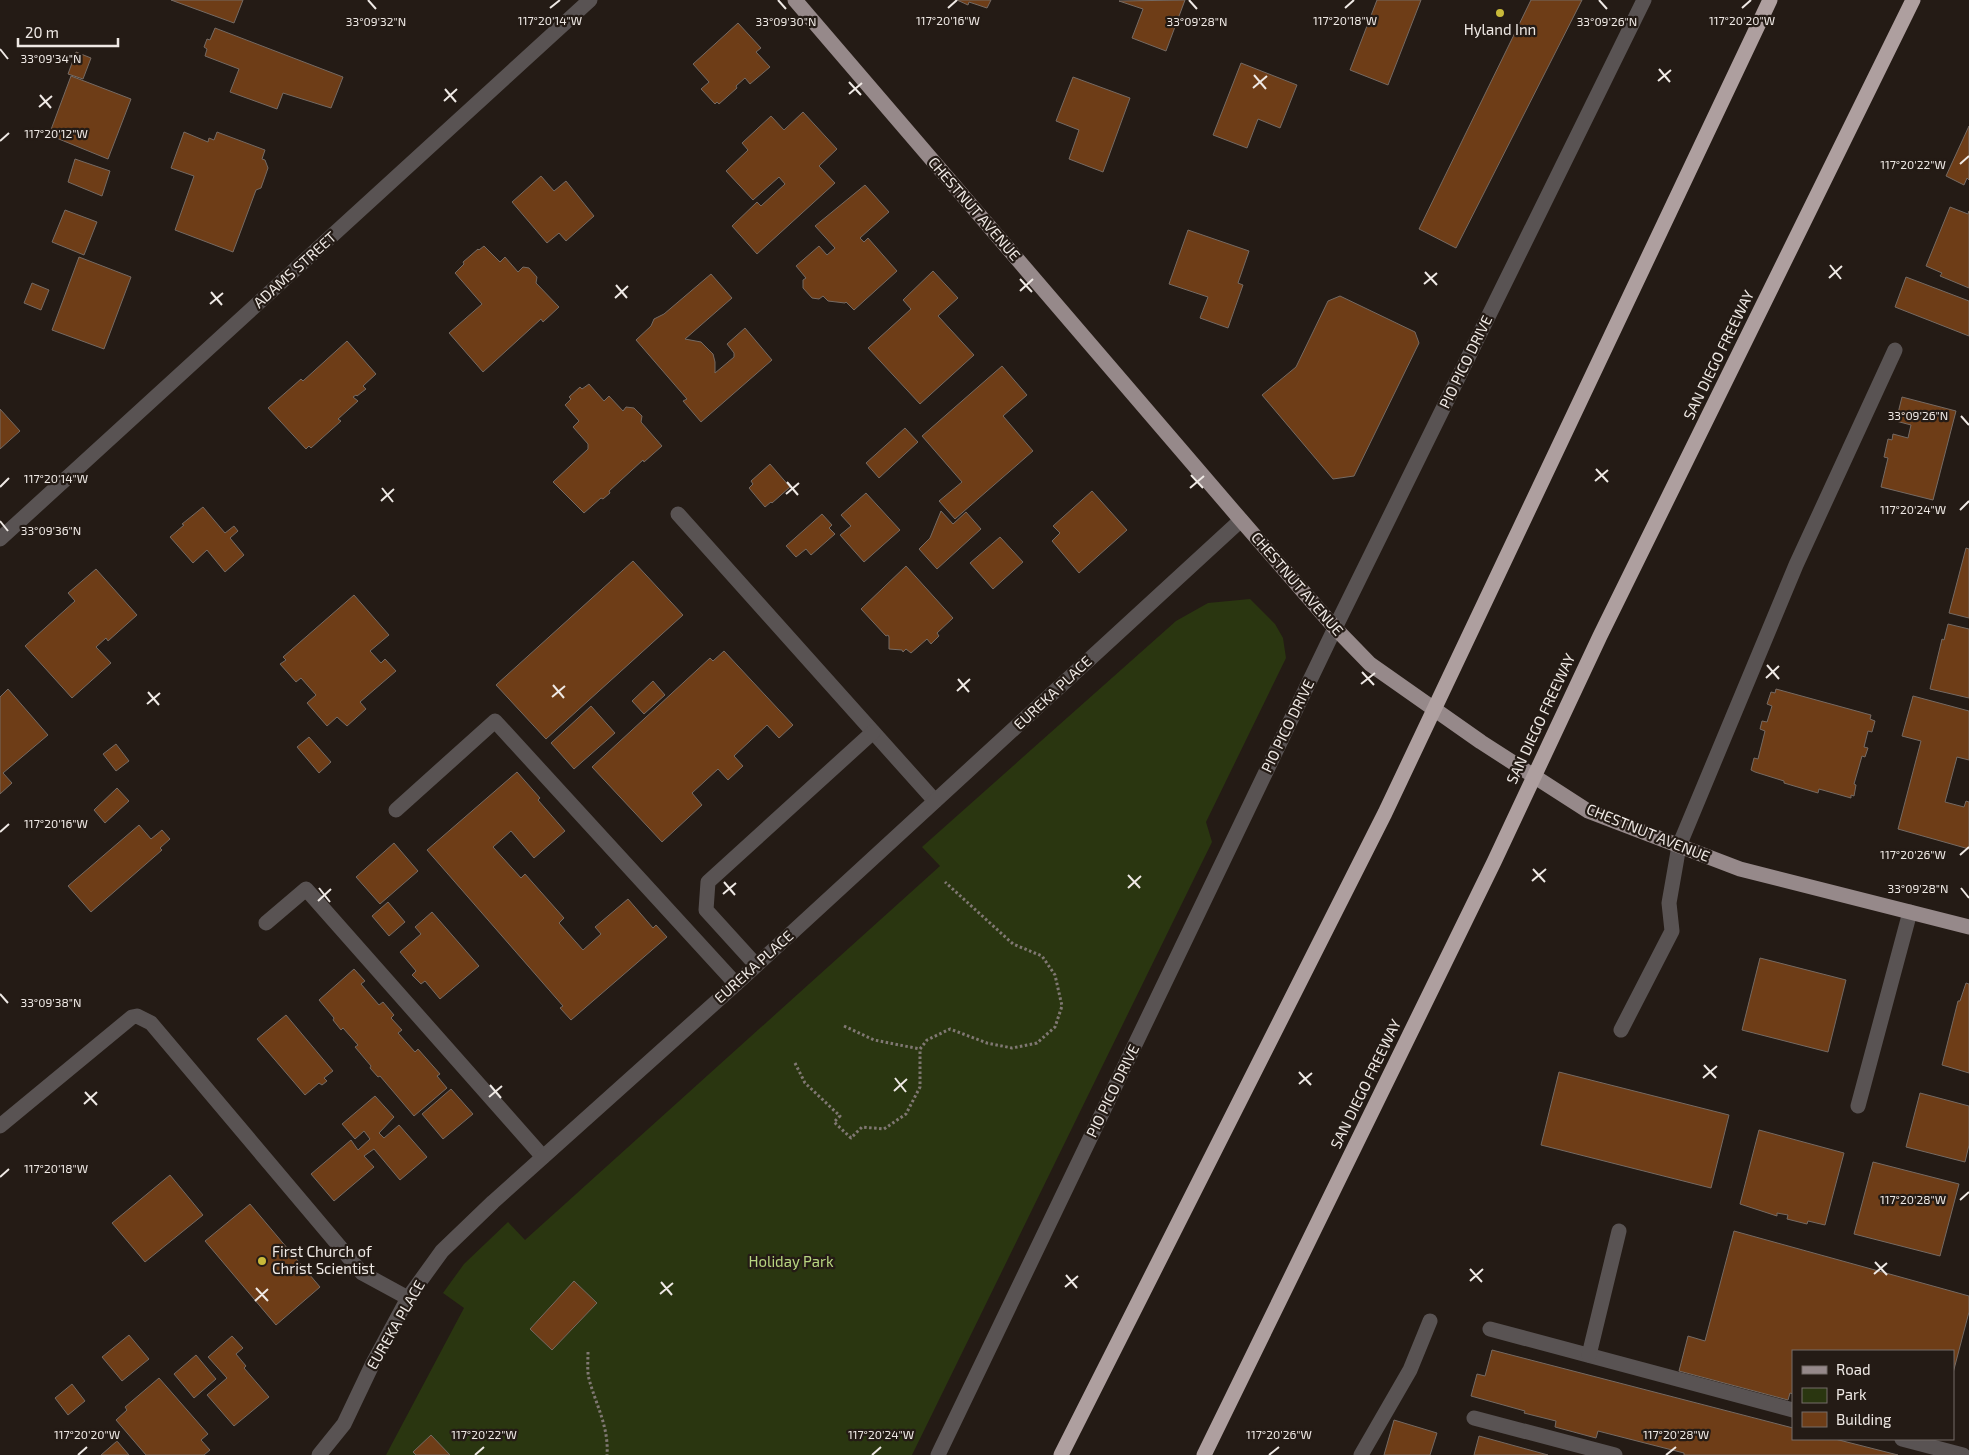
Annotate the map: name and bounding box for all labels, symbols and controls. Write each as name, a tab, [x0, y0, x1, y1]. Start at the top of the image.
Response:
marker: Hyland Inn	[1494, 7, 1506, 19]
text: 117°20'14"W	[518, 13, 582, 27]
text: 117°20'16"W	[916, 13, 980, 27]
text: 117°20'18"W	[1313, 13, 1377, 27]
text: 117°20'20"W	[1709, 13, 1775, 27]
text: 33°09'32"N	[346, 14, 406, 28]
text: 33°09'30"N	[756, 14, 816, 28]
text: 33°09'28"N	[1166, 14, 1228, 28]
text: 33°09'26"N	[1577, 14, 1637, 28]
scale bar	[18, 15, 118, 47]
place label: Hyland Inn	[1464, 20, 1536, 38]
text: 20 m	[25, 23, 59, 41]
text: 33°09'34"N	[20, 51, 82, 65]
text: 117°20'12"W	[24, 126, 88, 140]
street label: CHESTNUT AVENUE	[925, 153, 1025, 264]
text: 117°20'22"W	[1880, 157, 1946, 171]
street label: ADAMS STREET	[249, 227, 340, 311]
street label: SAN DIEGO FREEWAY	[1679, 287, 1757, 422]
street label: PIO PICO DRIVE	[1435, 312, 1495, 411]
text: 33°09'26"N	[1888, 408, 1948, 422]
text: 117°20'14"W	[24, 471, 88, 485]
text: 117°20'24"W	[1880, 502, 1946, 516]
text: 33°09'36"N	[21, 523, 81, 537]
street label: CHESTNUT AVENUE	[1248, 528, 1348, 639]
street label: SAN DIEGO FREEWAY	[1502, 650, 1578, 787]
street label: EUREKA PLACE	[1010, 652, 1095, 733]
street label: PIO PICO DRIVE	[1257, 676, 1317, 775]
street label: CHESTNUT AVENUE	[1584, 799, 1713, 865]
text: 117°20'16"W	[24, 816, 88, 830]
text: 117°20'26"W	[1880, 847, 1946, 861]
text: 33°09'28"N	[1887, 881, 1949, 895]
street label: EUREKA PLACE	[710, 926, 797, 1006]
text: 33°09'38"N	[21, 995, 81, 1009]
street label: SAN DIEGO FREEWAY	[1326, 1016, 1404, 1151]
street label: PIO PICO DRIVE	[1082, 1041, 1142, 1140]
text: 117°20'18"W	[24, 1161, 88, 1175]
text: 117°20'28"W	[1880, 1192, 1946, 1206]
place label: First Church of Christ Scientist	[272, 1242, 375, 1277]
park label: Holiday Park	[748, 1252, 834, 1270]
marker: First Church of Christ Scientist	[256, 1255, 268, 1267]
street label: EUREKA PLACE	[362, 1277, 428, 1372]
legend	[1792, 1350, 1954, 1440]
text: Road	[1836, 1360, 1871, 1378]
text: Park	[1836, 1385, 1867, 1403]
text: Building	[1836, 1410, 1892, 1428]
text: 117°20'20"W	[54, 1427, 120, 1441]
text: 117°20'22"W	[451, 1427, 517, 1441]
text: 117°20'24"W	[848, 1427, 914, 1441]
text: 117°20'26"W	[1246, 1427, 1312, 1441]
text: 117°20'28"W	[1643, 1427, 1709, 1441]

